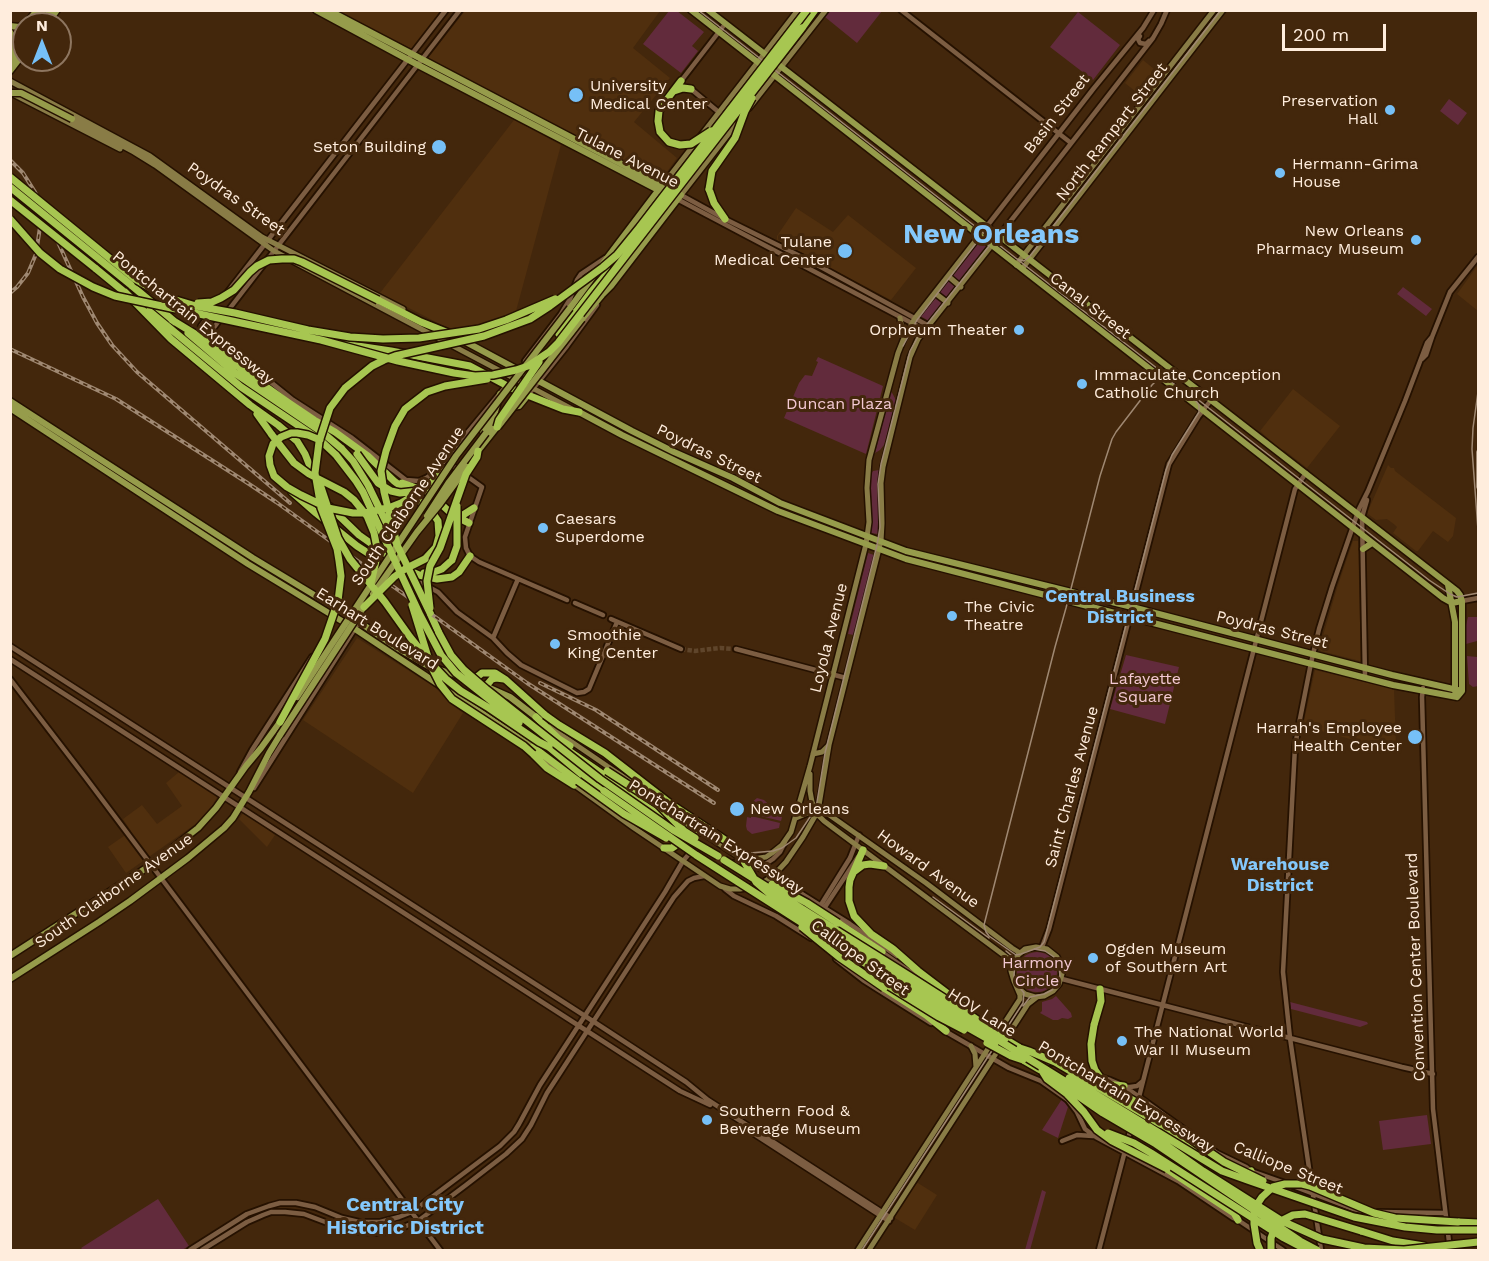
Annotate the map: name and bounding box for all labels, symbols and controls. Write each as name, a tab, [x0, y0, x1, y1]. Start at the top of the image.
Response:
north arrow	[12, 12, 72, 72]
scale bar	[1285, 12, 1388, 50]
text: N	[36, 16, 48, 35]
text: 200 m	[1293, 24, 1349, 45]
street label: North Rampart Street	[1052, 59, 1172, 205]
street label: Basin Street	[1020, 70, 1094, 158]
place label: University Medical Center	[590, 76, 708, 114]
marker: University Medical Center	[567, 86, 585, 104]
place label: Preservation Hall	[1281, 91, 1378, 129]
marker: Preservation Hall	[1383, 103, 1397, 117]
street label: Tulane Avenue	[572, 124, 682, 192]
place label: Seton Building	[313, 137, 426, 157]
marker: Seton Building	[430, 138, 448, 156]
place label: Hermann-Grima House	[1292, 154, 1418, 192]
street label: Poydras Street	[184, 158, 288, 240]
marker: Hermann-Grima House	[1273, 166, 1287, 180]
district label: New Orleans	[903, 218, 1079, 252]
place label: New Orleans Pharmacy Museum	[1256, 221, 1404, 259]
place label: Tulane Medical Center	[714, 232, 832, 270]
marker: New Orleans Pharmacy Museum	[1409, 233, 1423, 247]
marker: Tulane Medical Center	[836, 242, 854, 260]
street label: Pontchartrain Expressway	[108, 247, 278, 389]
street label: Canal Street	[1046, 268, 1134, 344]
place label: Orpheum Theater	[869, 320, 1007, 340]
marker: Orpheum Theater	[1012, 323, 1026, 337]
place label: Immaculate Conception Catholic Church	[1094, 365, 1281, 403]
marker: Immaculate Conception Catholic Church	[1075, 377, 1089, 391]
park label: Duncan Plaza	[786, 394, 892, 414]
street label: Poydras Street	[653, 420, 765, 488]
street label: South Claiborne Avenue	[347, 423, 469, 589]
place label: Caesars Superdome	[555, 509, 645, 547]
marker: Caesars Superdome	[536, 521, 550, 535]
street label: Loyola Avenue	[806, 581, 852, 695]
street label: Earhart Boulevard	[312, 584, 442, 674]
district label: Central Business District	[1045, 586, 1195, 628]
place label: The Civic Theatre	[964, 597, 1035, 635]
street label: Poydras Street	[1214, 607, 1330, 653]
marker: The Civic Theatre	[945, 609, 959, 623]
place label: Smoothie King Center	[567, 625, 658, 663]
marker: Smoothie King Center	[548, 637, 562, 651]
park label: Lafayette Square	[1109, 669, 1181, 707]
street label: Saint Charles Avenue	[1041, 704, 1103, 870]
place label: Harrah's Employee Health Center	[1256, 718, 1402, 756]
marker: Harrah's Employee Health Center	[1406, 728, 1424, 746]
street label: Pontchartrain Expressway	[625, 775, 807, 899]
place label: New Orleans	[750, 799, 849, 819]
marker: New Orleans	[728, 800, 746, 818]
street label: Howard Avenue	[873, 826, 983, 912]
street label: South Claiborne Avenue	[31, 829, 197, 953]
street label: Convention Center Boulevard	[1402, 852, 1430, 1082]
district label: Warehouse District	[1231, 854, 1329, 896]
street label: Calliope Street	[807, 916, 913, 1000]
place label: Ogden Museum of Southern Art	[1105, 939, 1227, 977]
marker: Ogden Museum of Southern Art	[1086, 951, 1100, 965]
park label: Harmony Circle	[1002, 953, 1072, 991]
street label: HOV Lane	[944, 984, 1020, 1042]
place label: The National World War II Museum	[1134, 1022, 1284, 1060]
marker: The National World War II Museum	[1115, 1034, 1129, 1048]
street label: Pontchartrain Expressway	[1034, 1037, 1218, 1157]
place label: Southern Food & Beverage Museum	[719, 1101, 861, 1139]
marker: Southern Food & Beverage Museum	[700, 1113, 714, 1127]
street label: Calliope Street	[1230, 1137, 1346, 1199]
district label: Central City Historic District	[326, 1193, 484, 1240]

